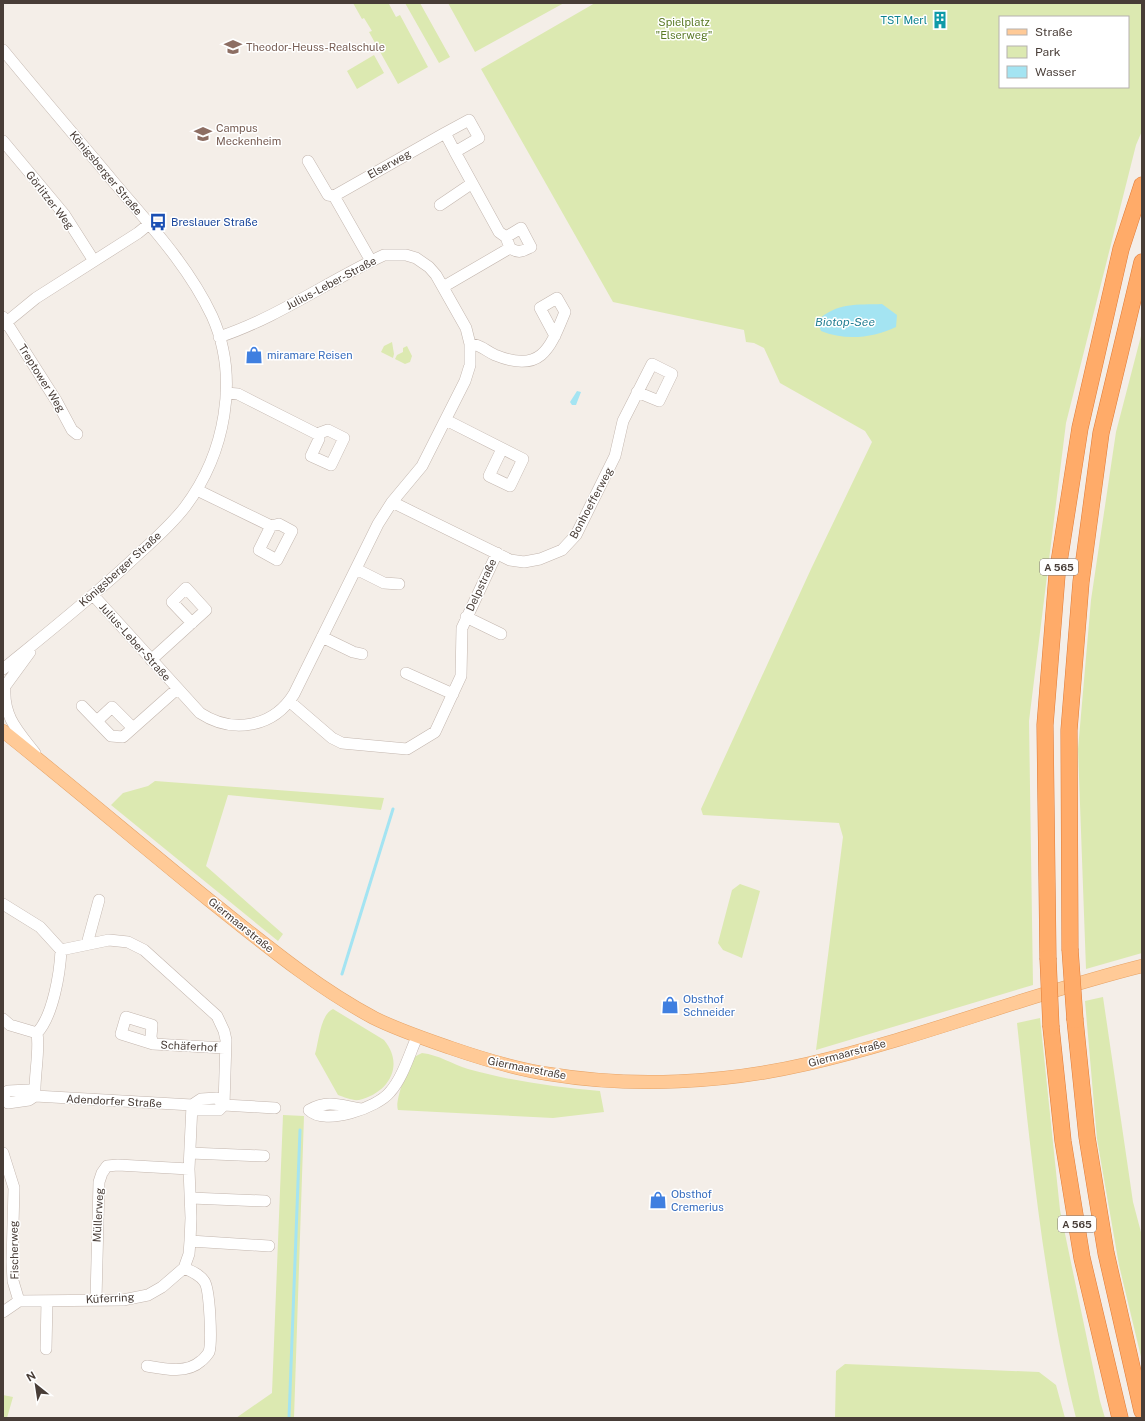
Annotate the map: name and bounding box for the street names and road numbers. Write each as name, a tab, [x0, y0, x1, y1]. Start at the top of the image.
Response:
street label: Königsberger Straße	[67, 129, 145, 217]
street label: Elserweg	[365, 147, 413, 181]
street label: Görlitzer Weg	[24, 169, 76, 231]
street label: Julius-Leber-Straße	[284, 254, 378, 312]
street label: Treptower Weg	[16, 342, 68, 414]
street label: Bonhoefferweg	[567, 465, 615, 541]
street label: Königsberger Straße	[77, 529, 163, 609]
street label: Delpstraße	[464, 557, 498, 613]
road number: A 565	[1040, 559, 1078, 575]
street label: Julius-Leber-Straße	[97, 601, 173, 683]
street label: Giermaarstraße	[206, 895, 276, 955]
street label: Giermaarstraße	[807, 1037, 887, 1069]
street label: Schäferhof	[160, 1039, 218, 1054]
street label: Giermaarstraße	[487, 1054, 567, 1082]
street label: Adendorfer Straße	[66, 1093, 162, 1109]
street label: Müllerweg	[91, 1187, 105, 1243]
road number: A 565	[1058, 1216, 1096, 1232]
street label: Fischerweg	[7, 1220, 21, 1280]
street label: Küferring	[85, 1291, 135, 1305]

